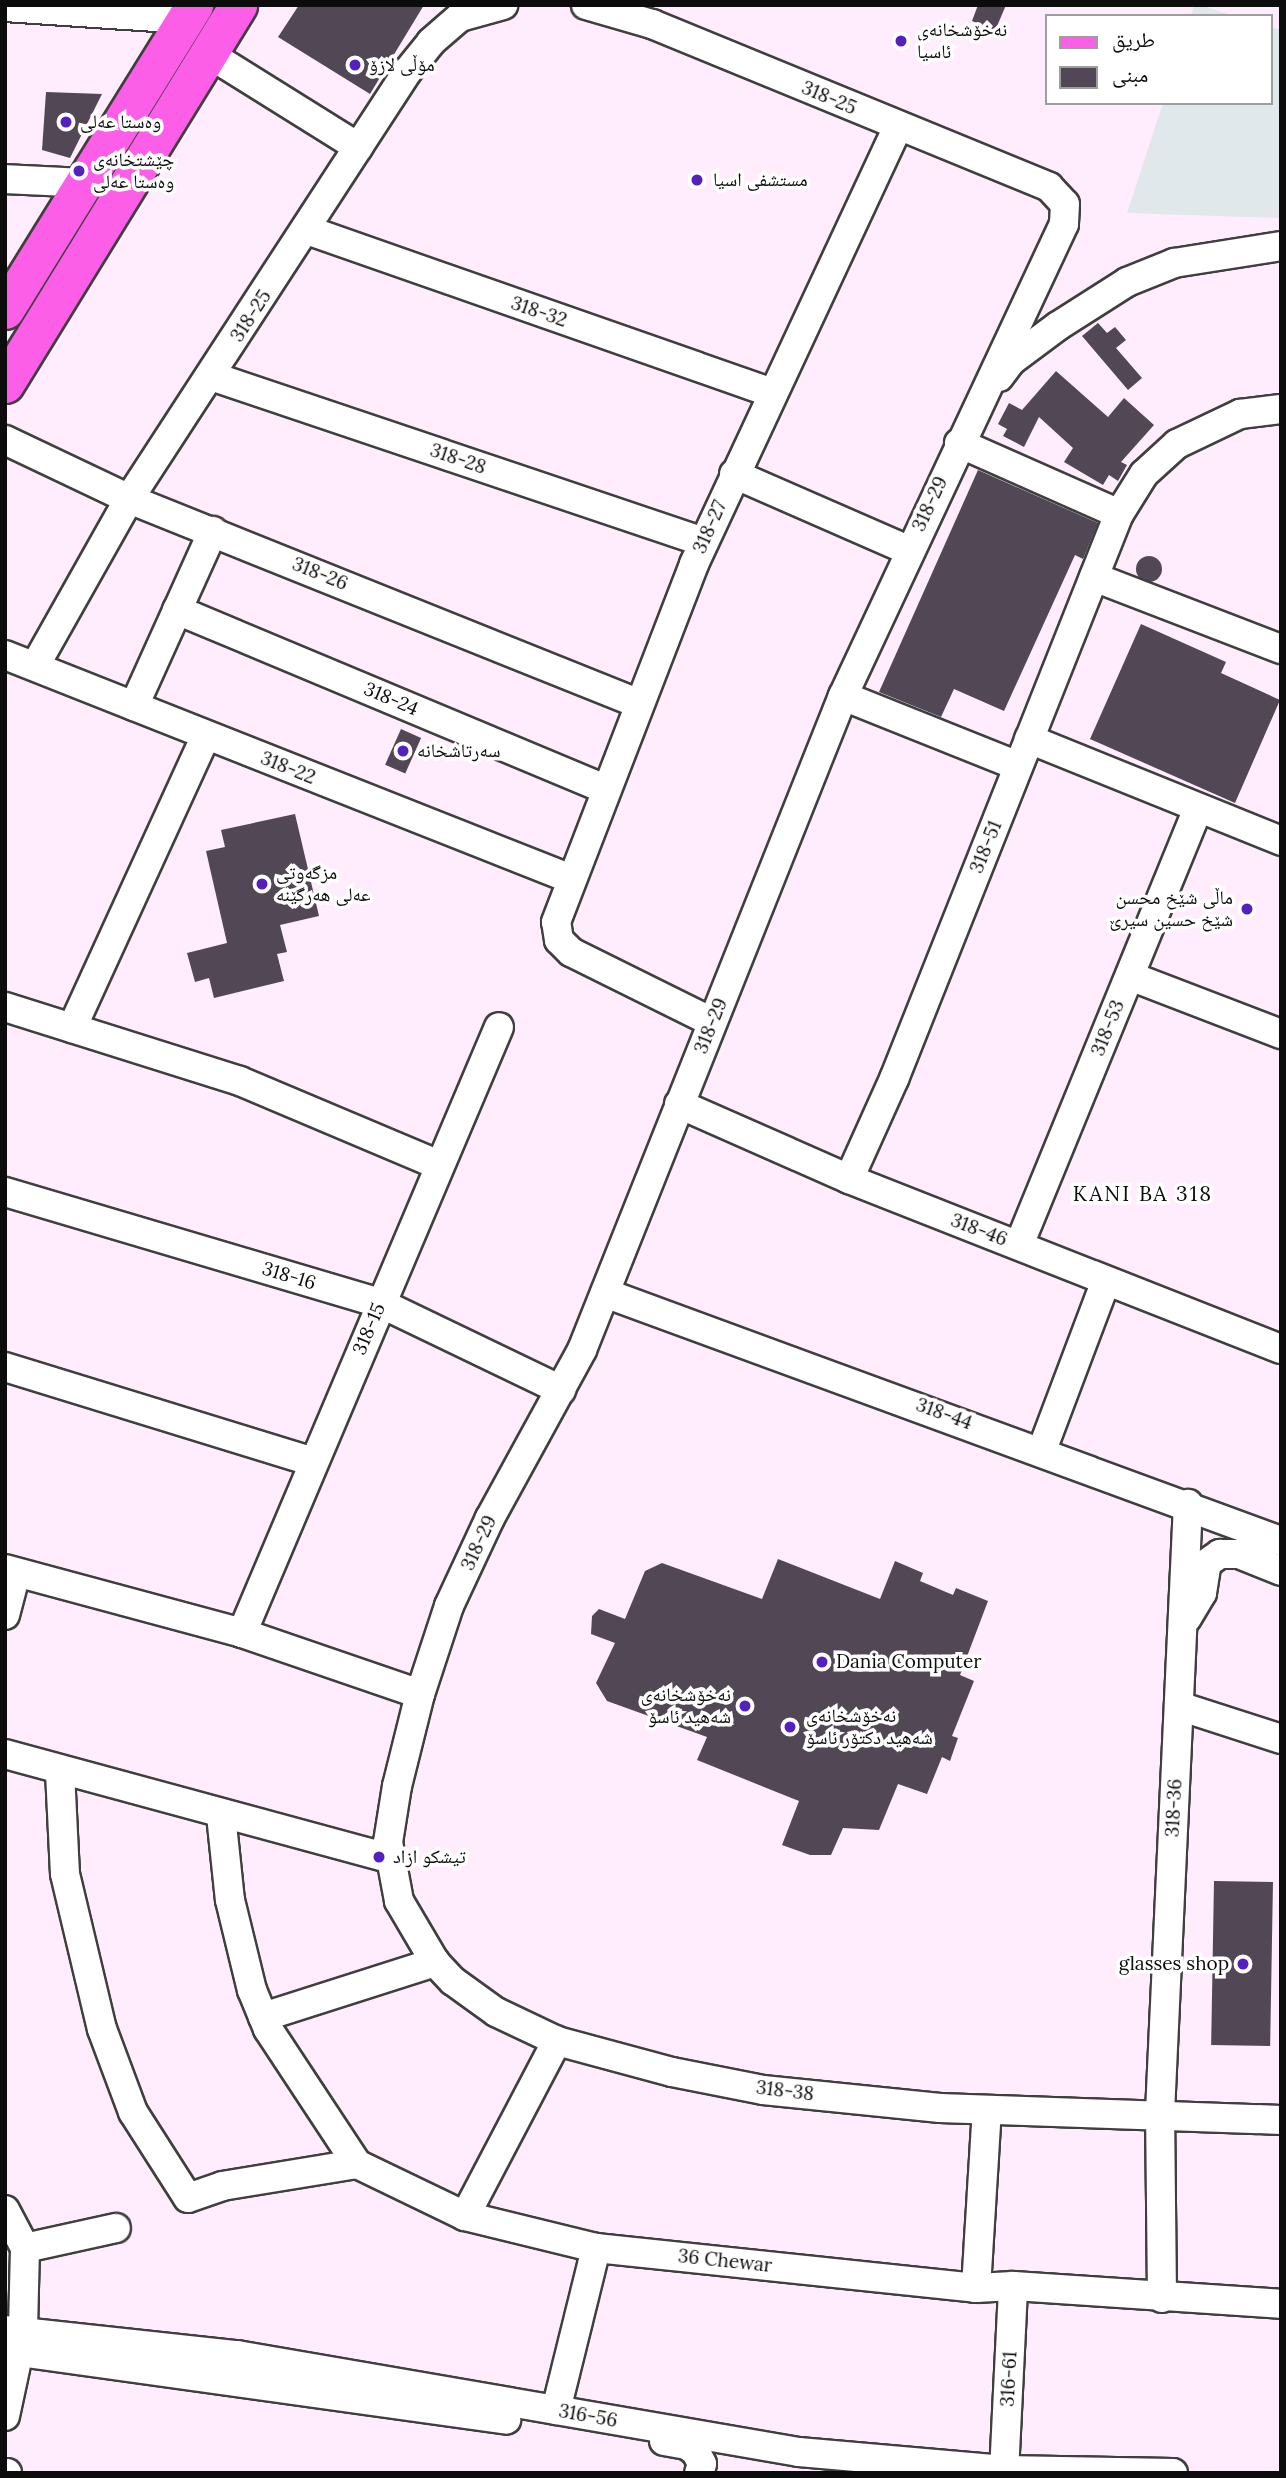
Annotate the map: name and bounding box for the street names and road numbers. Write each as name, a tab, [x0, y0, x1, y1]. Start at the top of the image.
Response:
street label: 318-25	[798, 76, 860, 120]
street label: 318-25	[226, 286, 276, 346]
street label: 318-32	[508, 292, 570, 332]
street label: 318-28	[427, 439, 489, 479]
street label: 318-29	[907, 473, 953, 535]
street label: 318-27	[688, 497, 732, 557]
street label: 318-26	[289, 553, 351, 595]
street label: 318-24	[360, 677, 422, 721]
street label: 318-22	[257, 747, 319, 789]
street label: 318-51	[965, 817, 1007, 877]
street label: 318-29	[690, 995, 732, 1057]
street label: 318-53	[1086, 997, 1130, 1059]
street label: 318-46	[947, 1209, 1011, 1251]
street label: 318-16	[259, 1257, 319, 1295]
street label: 318-15	[348, 1300, 390, 1358]
street label: 318-44	[913, 1393, 975, 1435]
street label: 318-29	[456, 1512, 502, 1574]
street label: 318-36	[1161, 1778, 1187, 1838]
street label: 318-38	[755, 2076, 815, 2106]
street label: 36 Chewar	[677, 2245, 773, 2277]
street label: 316-61	[996, 2351, 1022, 2407]
street label: 316-56	[557, 2400, 619, 2432]

